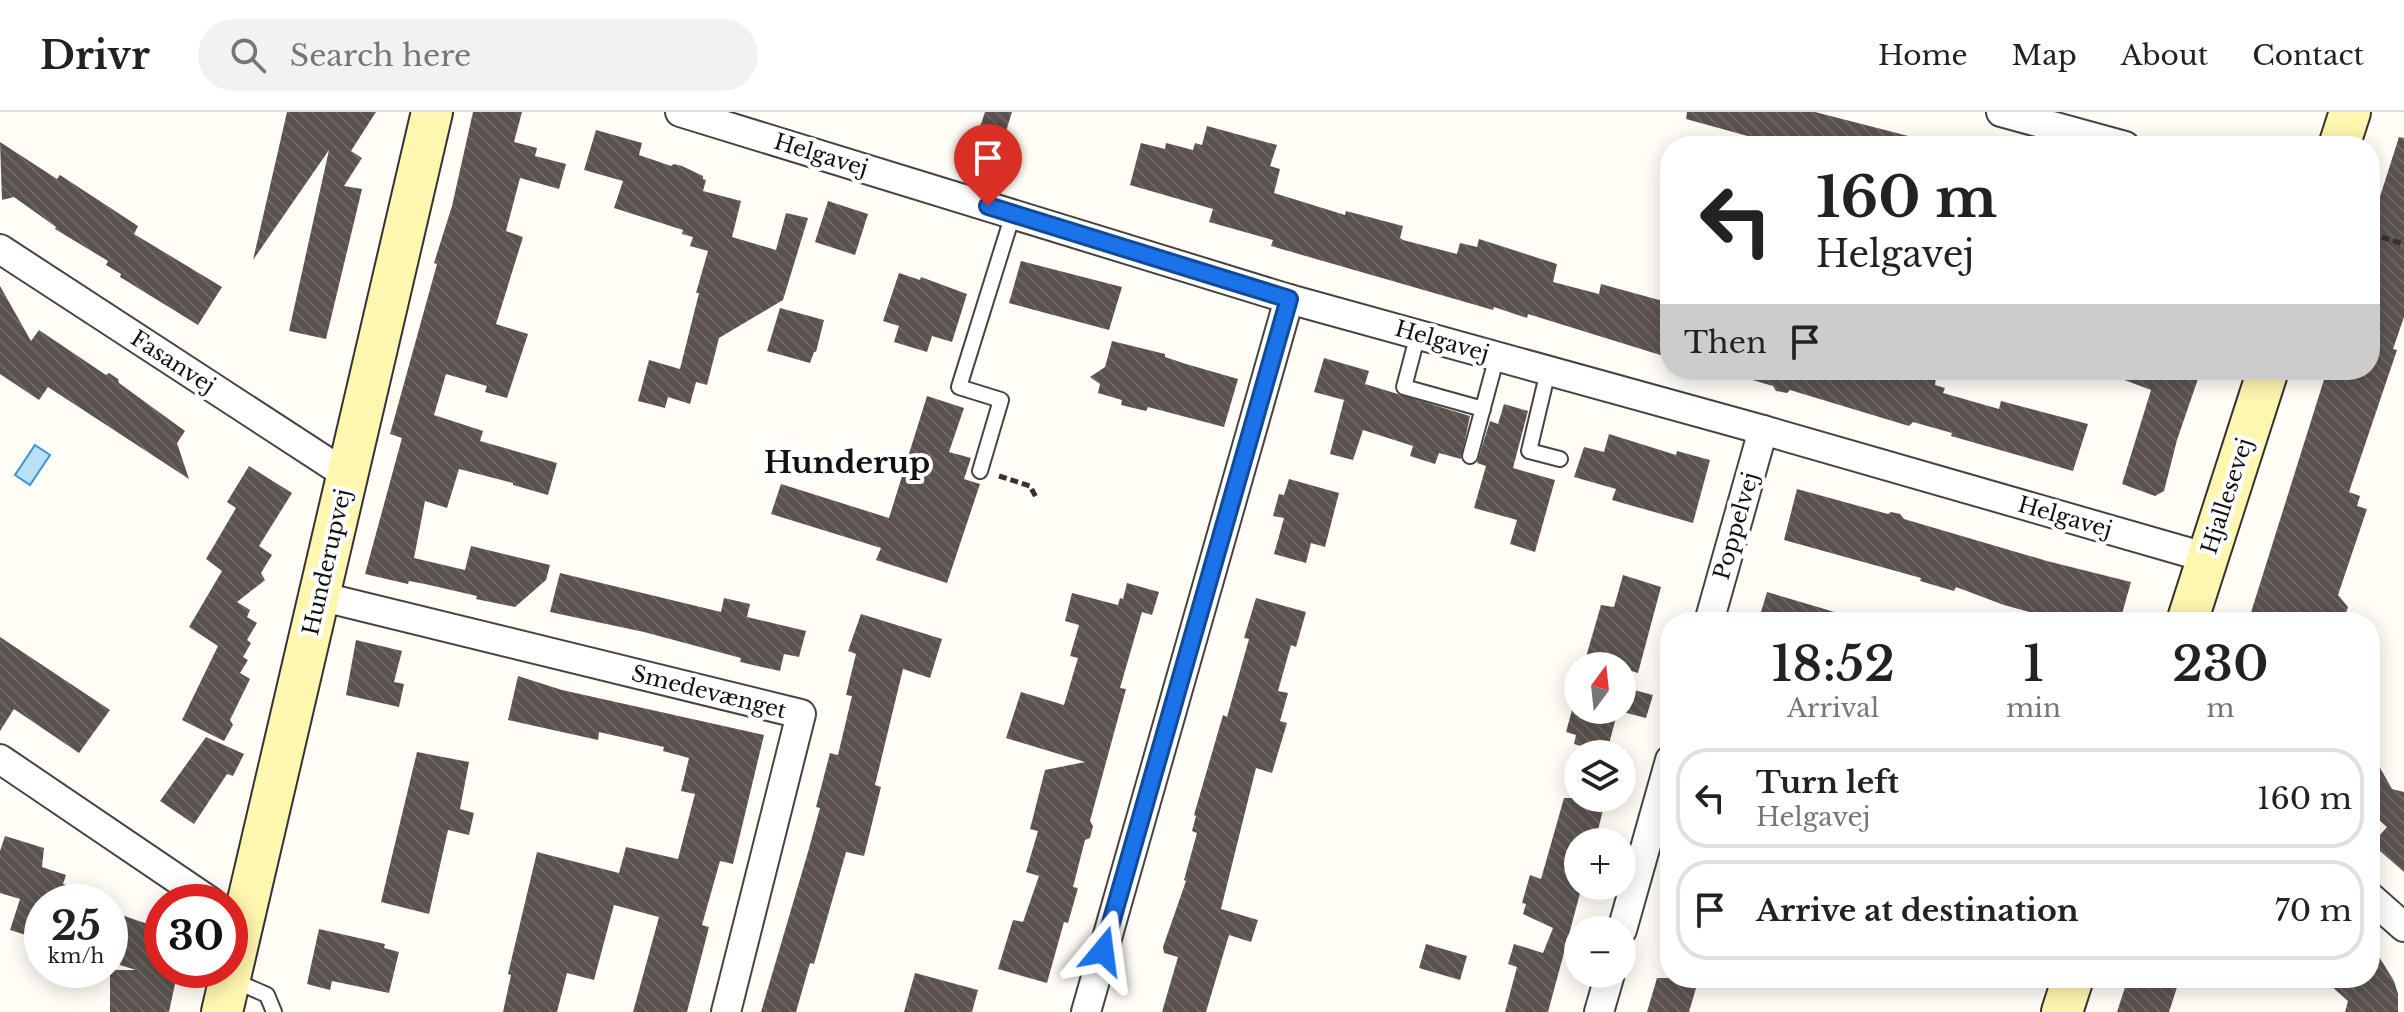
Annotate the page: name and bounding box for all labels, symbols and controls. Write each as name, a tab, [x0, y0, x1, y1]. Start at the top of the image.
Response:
search box	[198, 19, 758, 91]
text: Drivr	[40, 32, 150, 79]
icon: search	[226, 33, 270, 77]
text: Search here	[290, 37, 471, 74]
text: Home	[1878, 38, 1968, 73]
text: Map	[2012, 38, 2077, 73]
text: About	[2121, 38, 2208, 73]
text: Contact	[2252, 38, 2364, 73]
pin	[954, 124, 1022, 206]
street label: Helgavej	[771, 128, 871, 182]
icon: arrive	[966, 136, 1010, 180]
text: 160 m	[1816, 163, 1997, 232]
icon: left	[1684, 168, 1788, 272]
text: Helgavej	[1816, 232, 1974, 277]
street label: Helgavej	[1392, 315, 1492, 367]
icon: arrive	[1783, 320, 1827, 364]
text: Then	[1684, 324, 1767, 361]
street label: Fasanvej	[126, 325, 220, 399]
street label: Hjallesevej	[2196, 435, 2258, 557]
district label: Hunderup	[764, 444, 930, 481]
street label: Poppelvej	[1708, 469, 1764, 583]
street label: Hunderupvej	[297, 486, 357, 638]
street label: Helgavej	[2015, 491, 2115, 543]
text: 18:52	[1771, 634, 1895, 694]
text: 1	[2023, 634, 2044, 694]
text: 230	[2172, 634, 2269, 694]
north arrow	[1564, 652, 1636, 724]
map controls	[1564, 652, 1636, 988]
street label: Smedevænget	[629, 660, 790, 724]
text: Arrival	[1787, 692, 1879, 724]
text: min	[2006, 692, 2061, 724]
text: m	[2206, 692, 2234, 724]
button: layers	[1564, 740, 1636, 812]
text: Turn left	[1756, 764, 1899, 801]
icon: left	[1688, 776, 1732, 820]
text: 160 m	[2257, 780, 2352, 817]
text: Helgavej	[1756, 801, 1870, 833]
button: +	[1564, 828, 1636, 900]
speed limit sign: 30	[144, 884, 248, 988]
icon: arrive	[1688, 888, 1732, 932]
text: Arrive at destination	[1756, 892, 2079, 929]
text: 70 m	[2275, 892, 2352, 929]
text: 25	[51, 901, 101, 951]
position arrow	[1061, 909, 1145, 993]
button: −	[1564, 916, 1636, 988]
text: km/h	[48, 944, 104, 968]

